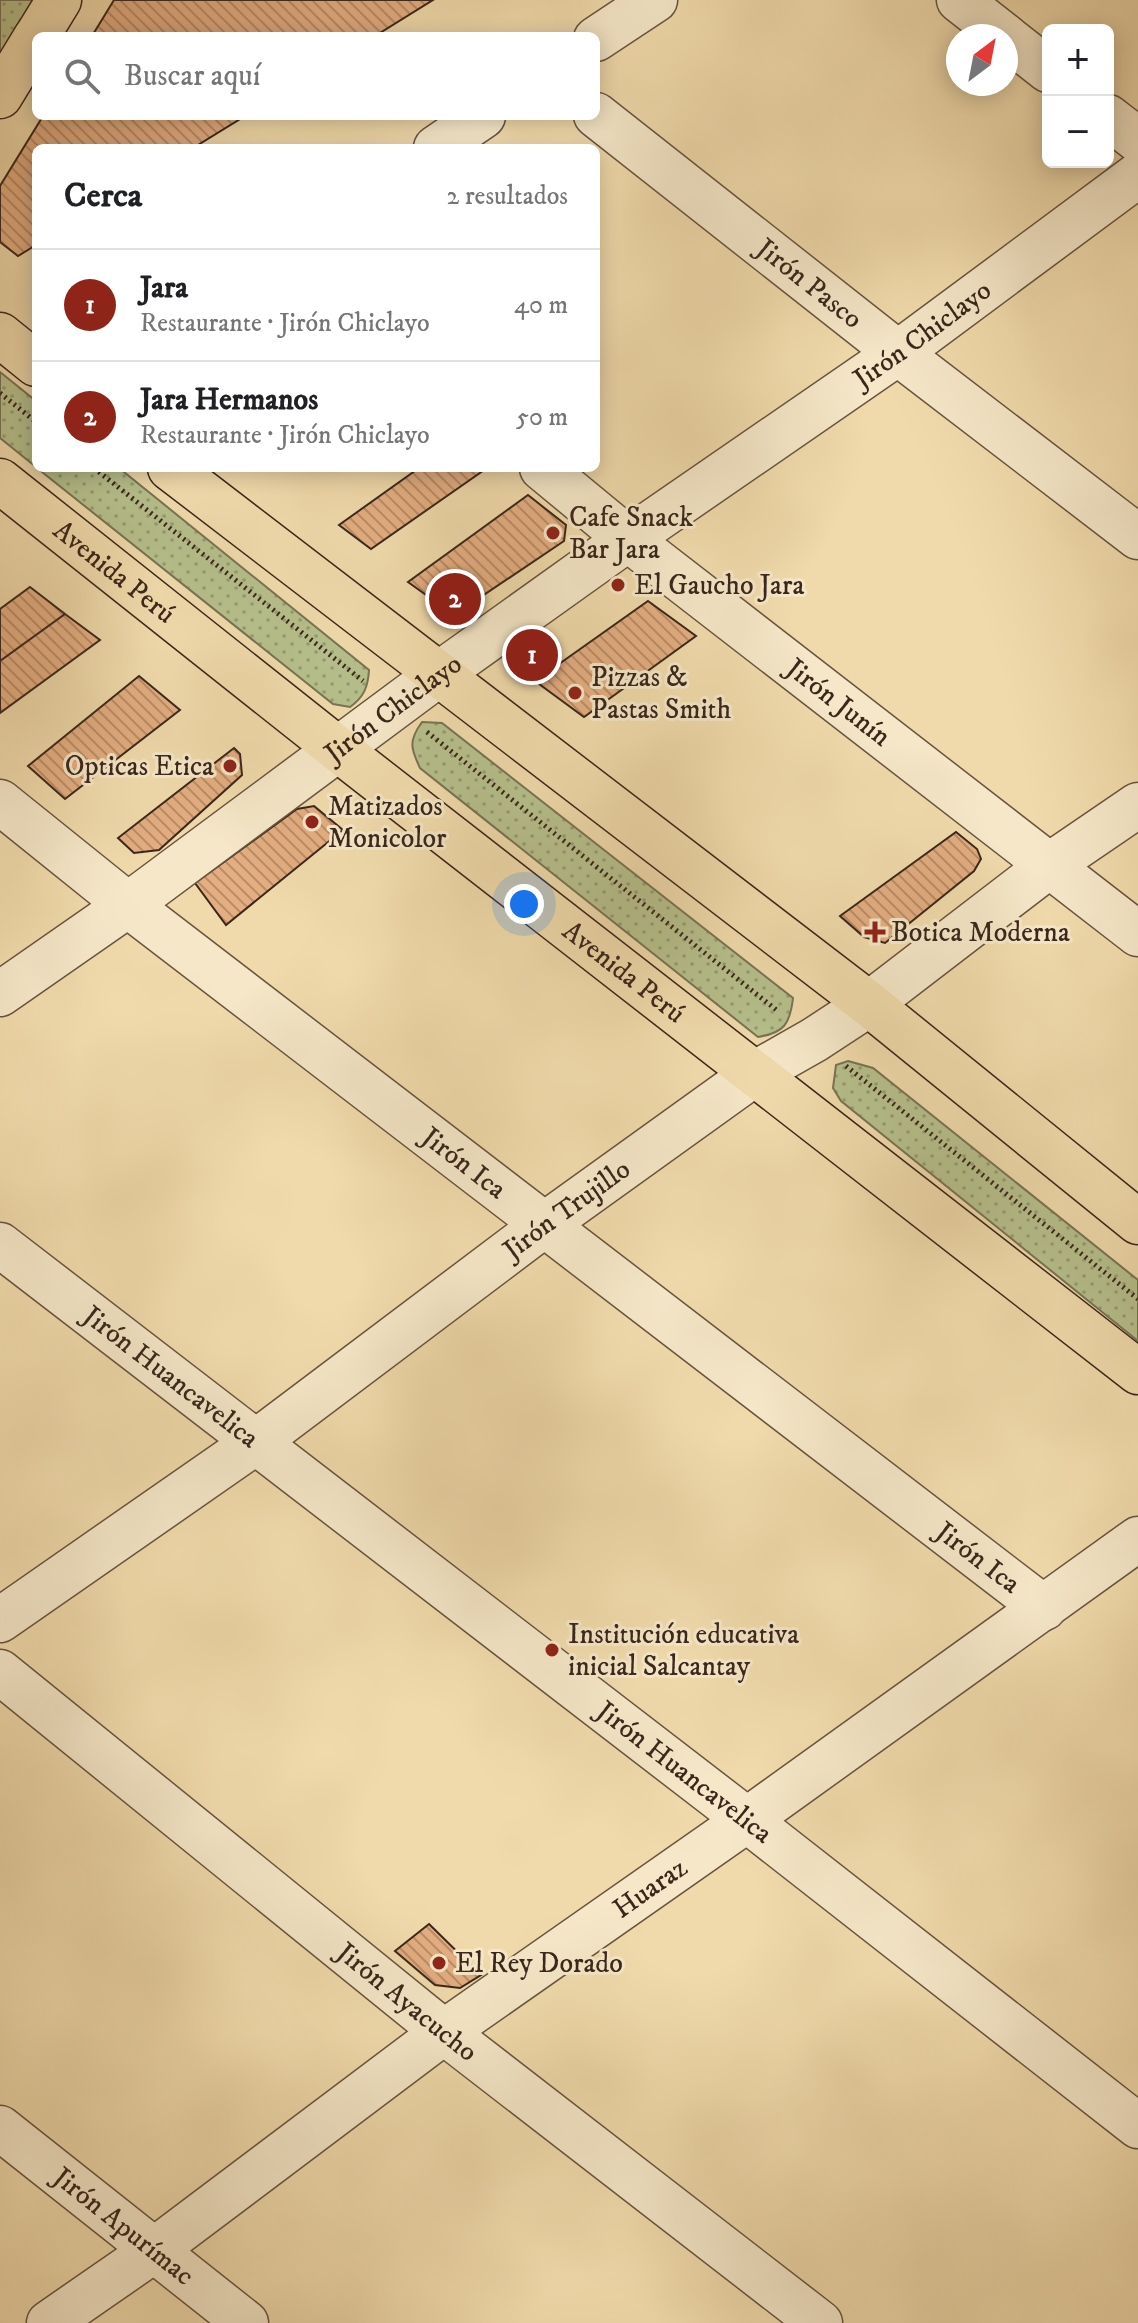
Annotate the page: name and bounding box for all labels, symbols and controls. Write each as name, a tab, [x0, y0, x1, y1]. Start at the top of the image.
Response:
north arrow	[946, 24, 1018, 96]
map controls	[1042, 24, 1114, 168]
button: +	[1042, 24, 1114, 96]
search box	[32, 32, 600, 120]
icon: search	[60, 54, 104, 98]
text: Buscar aquí	[124, 58, 261, 95]
button: −	[1042, 96, 1114, 168]
text: Cerca	[64, 175, 142, 217]
text: 2 resultados	[447, 180, 568, 213]
street label: Jirón Pasco	[747, 229, 870, 336]
text: Jara	[140, 270, 188, 307]
street label: Jirón Chiclayo	[844, 272, 998, 398]
text: 1	[85, 289, 95, 322]
text: 40 m	[514, 289, 568, 322]
text: Restaurante · Jirón Chiclayo	[140, 307, 430, 340]
text: Jara Hermanos	[140, 382, 318, 419]
text: 2	[84, 401, 96, 434]
text: 50 m	[516, 401, 568, 434]
text: Restaurante · Jirón Chiclayo	[140, 419, 430, 452]
place label: Cafe Snack Bar Jara	[569, 500, 693, 567]
street label: Avenida Perú	[46, 513, 183, 631]
marker: Cafe Snack Bar Jara	[544, 524, 562, 542]
place label: El Gaucho Jara	[634, 568, 804, 603]
pin: 2	[429, 569, 481, 629]
marker: El Gaucho Jara	[609, 576, 627, 594]
pin: 1	[506, 625, 558, 685]
street label: Jirón Chiclayo	[315, 646, 468, 772]
street label: Jirón Junín	[777, 649, 898, 754]
place label: Pizzas & Pastas Smith	[591, 660, 732, 727]
marker: Pizzas & Pastas Smith	[566, 684, 584, 702]
place label: Opticas Etica	[65, 749, 214, 784]
marker: Opticas Etica	[221, 757, 239, 775]
place label: Matizados Monicolor	[328, 789, 447, 856]
marker: Matizados Monicolor	[303, 813, 321, 831]
your location	[504, 884, 544, 924]
street label: Avenida Perú	[556, 913, 693, 1031]
place label: Botica Moderna	[891, 915, 1070, 950]
marker: Botica Moderna	[866, 923, 884, 941]
street label: Jirón Ica	[412, 1118, 514, 1207]
street label: Jirón Trujillo	[494, 1151, 637, 1269]
street label: Jirón Huancavelica	[74, 1296, 266, 1456]
street label: Jirón Ica	[926, 1512, 1028, 1601]
place label: Institución educativa inicial Salcantay	[568, 1617, 799, 1684]
marker: Institución educativa inicial Salcantay	[543, 1641, 561, 1659]
street label: Jirón Huancavelica	[587, 1691, 780, 1851]
street label: Huaraz	[606, 1850, 694, 1926]
street label: Jirón Ayacucho	[327, 1933, 485, 2069]
place label: El Rey Dorado	[455, 1946, 623, 1981]
marker: El Rey Dorado	[430, 1954, 448, 1972]
street label: Jirón Apurímac	[44, 2158, 202, 2293]

